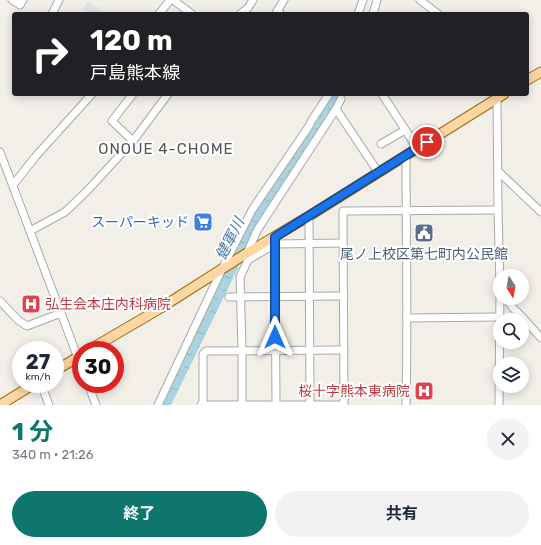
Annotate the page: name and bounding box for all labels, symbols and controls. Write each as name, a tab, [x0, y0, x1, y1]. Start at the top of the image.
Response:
text: 120 m	[90, 24, 173, 57]
icon: right	[24, 28, 76, 80]
text: 戸島熊本線	[90, 62, 180, 84]
pin	[410, 125, 444, 159]
icon: arrive	[416, 131, 438, 153]
district label: ONOUE 4-CHOME	[98, 140, 234, 158]
supermarket icon: スーパーキッド	[192, 211, 214, 233]
water label: 健軍川	[212, 213, 249, 263]
place label: スーパーキッド	[91, 214, 189, 231]
public building icon: 尾ノ上校区第七町内公民館	[413, 222, 435, 244]
place label: 尾ノ上校区第七町内公民館	[340, 246, 508, 263]
north arrow	[493, 269, 529, 305]
map controls	[493, 269, 529, 393]
hospital icon: 弘生会本庄内科病院	[20, 293, 42, 315]
place label: 弘生会本庄内科病院	[45, 296, 171, 313]
button: search	[493, 313, 529, 349]
position arrow	[254, 316, 296, 358]
speed limit sign: 30	[72, 341, 124, 393]
text: 27	[26, 350, 50, 374]
button: layers	[493, 357, 529, 393]
text: km/h	[26, 371, 50, 383]
hospital icon: 桜十字熊本東病院	[413, 380, 435, 402]
place label: 桜十字熊本東病院	[298, 383, 410, 400]
text: 1 分	[12, 418, 53, 446]
button: close	[487, 418, 529, 460]
text: 340 m · 21:26	[12, 447, 94, 462]
button: 終了	[12, 491, 267, 537]
button: 共有	[275, 491, 529, 537]

